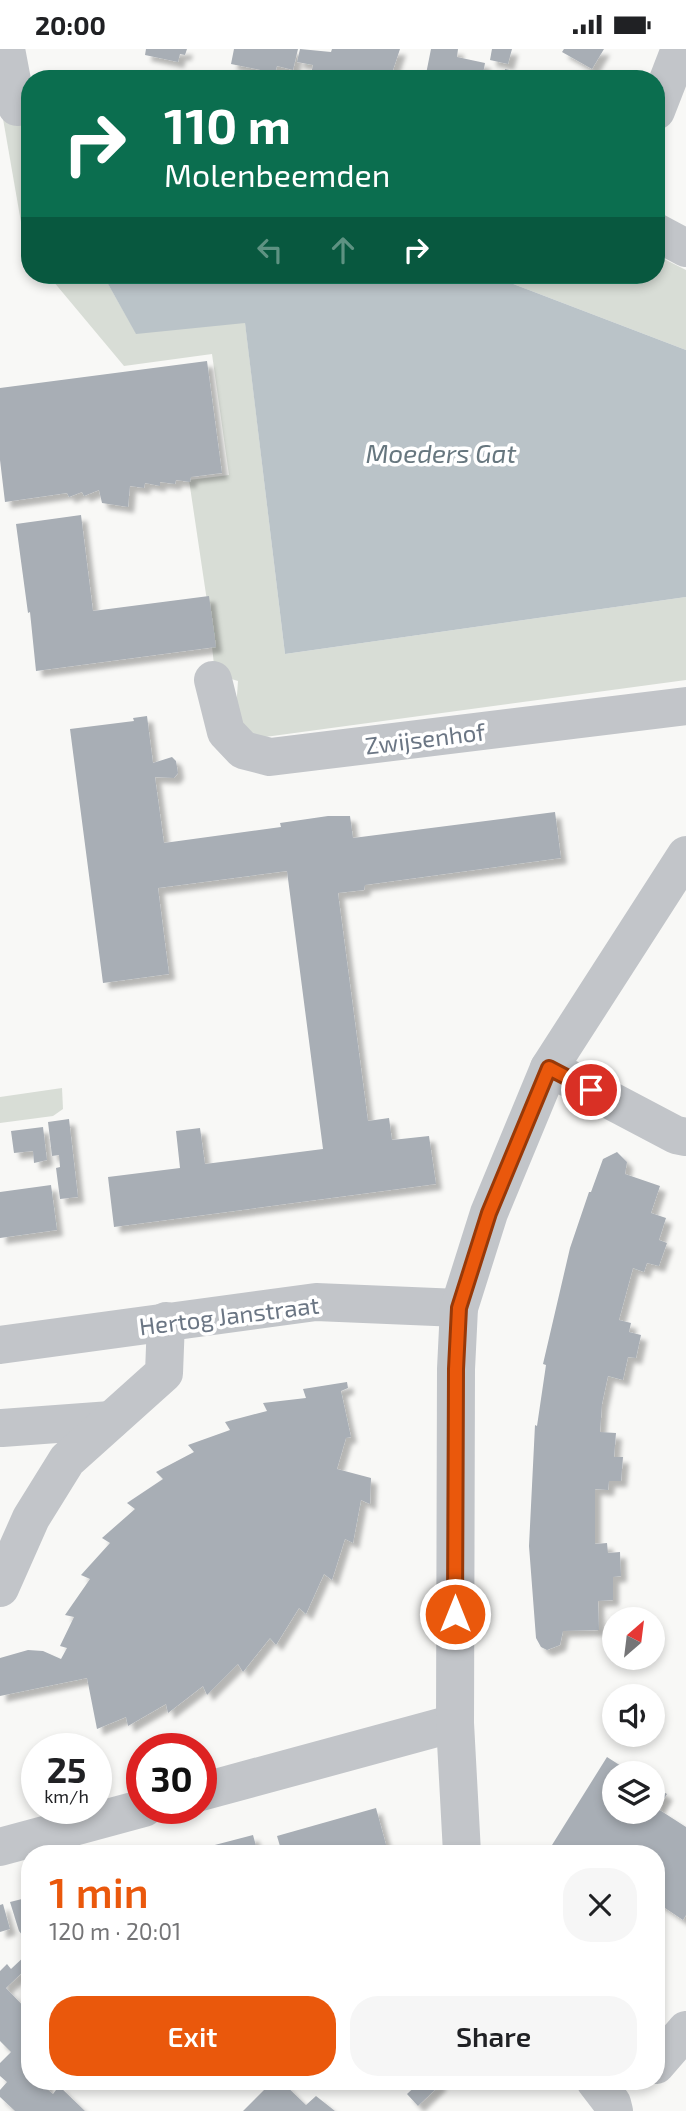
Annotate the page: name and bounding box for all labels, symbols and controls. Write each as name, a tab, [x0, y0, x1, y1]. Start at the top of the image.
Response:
text: 20:00	[35, 9, 106, 40]
text: 110 m	[164, 95, 291, 154]
icon: right	[49, 98, 140, 189]
text: Molenbeemden	[164, 155, 390, 193]
icon: left	[251, 231, 289, 269]
icon: ahead	[324, 231, 362, 269]
icon: right	[397, 231, 435, 269]
water label: Moeders Gat	[366, 437, 516, 468]
street label: Zwijsenhof	[363, 716, 488, 760]
pin	[561, 1060, 621, 1120]
icon: arrive	[572, 1071, 610, 1109]
street label: Hertog Janstraat	[137, 1290, 321, 1340]
position arrow	[418, 1577, 492, 1651]
north arrow	[602, 1607, 665, 1669]
map controls	[602, 1607, 665, 1824]
button: sound	[602, 1684, 665, 1747]
speed limit sign: 30	[126, 1733, 217, 1824]
text: 25	[47, 1748, 86, 1790]
button: layers	[602, 1761, 665, 1824]
text: km/h	[44, 1785, 89, 1807]
text: 1 min	[49, 1866, 149, 1916]
button: close	[563, 1868, 637, 1942]
text: 120 m · 20:01	[49, 1917, 181, 1945]
button: Exit	[49, 1996, 336, 2076]
button: Share	[350, 1996, 637, 2076]

